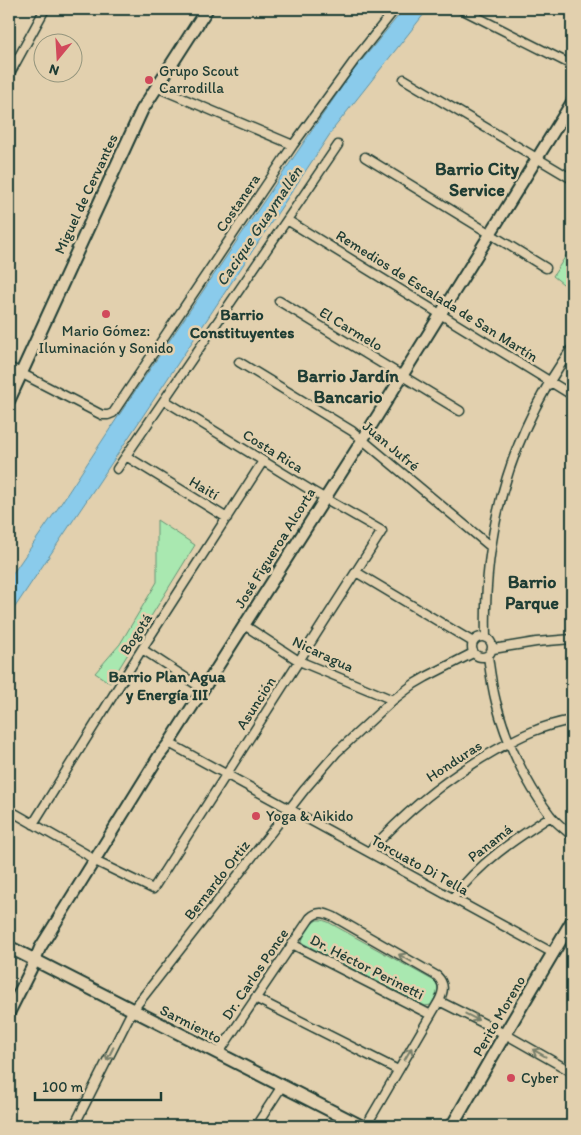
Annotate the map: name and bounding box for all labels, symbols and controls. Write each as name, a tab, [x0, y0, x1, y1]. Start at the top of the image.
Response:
north arrow	[32, 32, 82, 82]
text: N	[47, 60, 61, 79]
place label: Grupo Scout Carrodilla	[159, 62, 239, 97]
marker: Grupo Scout Carrodilla	[143, 74, 155, 86]
street label: Miguel de Cervantes	[50, 131, 122, 257]
district label: Barrio City Service	[435, 158, 520, 201]
water label: Cacique Guaymallén	[212, 162, 306, 290]
street label: Costanera	[212, 170, 264, 236]
street label: Remedios de Escalada de San Martín	[333, 226, 542, 366]
street label: El Carmelo	[316, 303, 386, 355]
district label: Barrio Constituyentes	[190, 305, 294, 343]
marker: Mario Gómez: Iluminación y Sonido	[100, 308, 112, 320]
place label: Mario Gómez: Iluminación y Sonido	[39, 322, 173, 357]
district label: Barrio Jardín Bancario	[297, 365, 399, 408]
street label: Juan Jufré	[359, 417, 423, 475]
street label: Costa Rica	[239, 425, 307, 477]
street label: Haití	[186, 472, 222, 504]
street label: José Figueroa Alcorta	[231, 484, 320, 612]
district label: Barrio Parque	[505, 571, 559, 614]
street label: Bogotá	[116, 610, 156, 658]
street label: Nicaragua	[290, 632, 357, 676]
district label: Barrio Plan Agua y Energía III	[109, 667, 226, 705]
street label: Asunción	[232, 673, 280, 733]
street label: Honduras	[423, 736, 486, 786]
place label: Yoga & Aikido	[266, 807, 353, 825]
marker: Yoga & Aikido	[250, 810, 262, 822]
street label: Panamá	[464, 820, 516, 866]
street label: Torcuato Di Tella	[368, 831, 472, 899]
street label: Bernardo Ortiz	[180, 836, 254, 924]
street label: Dr. Carlos Ponce	[218, 925, 292, 1023]
street label: Dr. Héctor Perinetti	[307, 931, 427, 1003]
one-way arrow	[398, 952, 413, 962]
street label: Perito Moreno	[469, 972, 529, 1060]
street label: Sarmiento	[157, 1001, 225, 1047]
one-way arrow	[464, 1013, 479, 1022]
one-way arrow	[105, 1046, 115, 1061]
one-way arrow	[403, 1046, 413, 1061]
one-way arrow	[531, 1048, 546, 1058]
place label: Cyber	[521, 1069, 558, 1087]
scale bar	[35, 1070, 161, 1102]
marker: Cyber	[505, 1072, 517, 1084]
text: 100 m	[42, 1078, 84, 1096]

